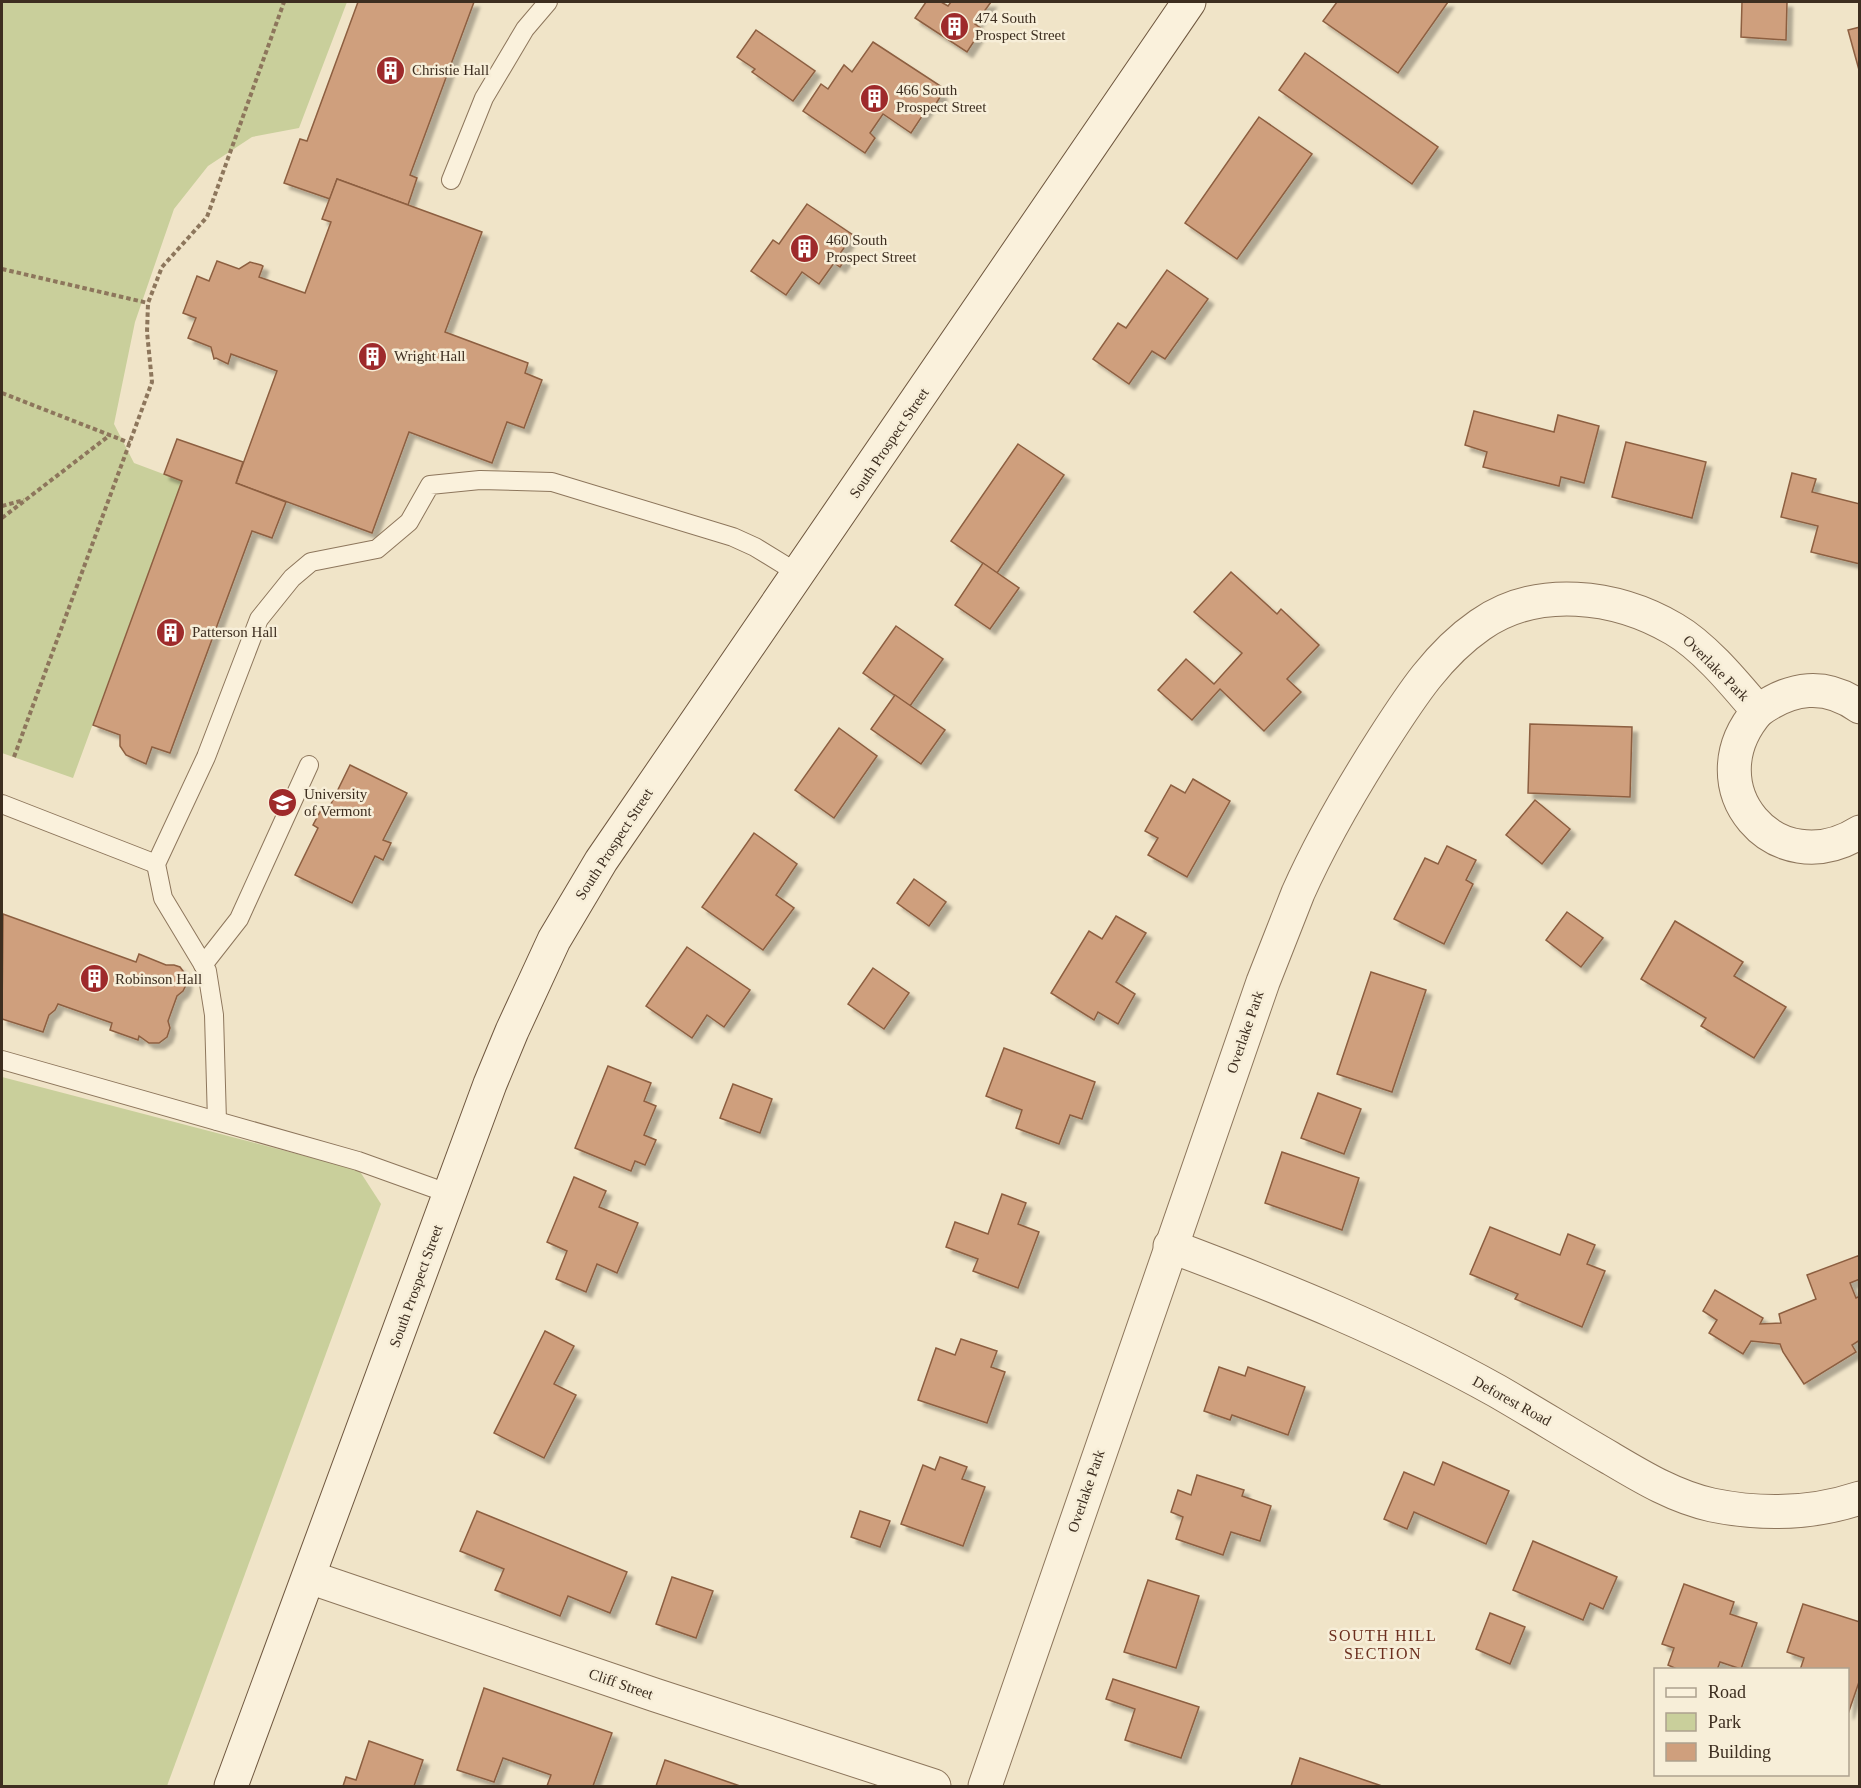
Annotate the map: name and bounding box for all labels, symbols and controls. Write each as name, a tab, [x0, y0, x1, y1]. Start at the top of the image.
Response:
place label: 474 South Prospect Street	[975, 10, 1066, 43]
building icon: 474 South Prospect Street	[938, 11, 970, 43]
building icon: Christie Hall	[375, 54, 407, 86]
place label: Christie Hall	[412, 62, 489, 78]
place label: 466 South Prospect Street	[896, 82, 987, 115]
building icon: 466 South Prospect Street	[859, 83, 891, 115]
place label: 460 South Prospect Street	[826, 232, 917, 265]
building icon: 460 South Prospect Street	[789, 233, 821, 265]
building icon: Wright Hall	[357, 340, 389, 372]
place label: Wright Hall	[394, 348, 465, 364]
street label: South Prospect Street	[846, 384, 932, 501]
building icon: Patterson Hall	[155, 616, 187, 648]
place label: Patterson Hall	[192, 624, 277, 640]
street label: Overlake Park	[1680, 632, 1752, 704]
street label: South Prospect Street	[572, 785, 656, 903]
place label: University of Vermont	[304, 786, 372, 819]
school or university icon: University of Vermont	[267, 787, 299, 819]
building icon: Robinson Hall	[78, 963, 110, 995]
place label: Robinson Hall	[115, 971, 202, 987]
street label: Overlake Park	[1223, 988, 1267, 1075]
street label: South Prospect Street	[386, 1222, 446, 1349]
street label: Deforest Road	[1470, 1373, 1554, 1429]
street label: Overlake Park	[1064, 1447, 1108, 1534]
district label: SOUTH HILL SECTION	[1329, 1627, 1437, 1662]
street label: Cliff Street	[587, 1666, 656, 1703]
legend	[1654, 1668, 1849, 1776]
text: Road	[1708, 1682, 1746, 1702]
text: Park	[1708, 1712, 1741, 1732]
text: Building	[1708, 1742, 1771, 1762]

